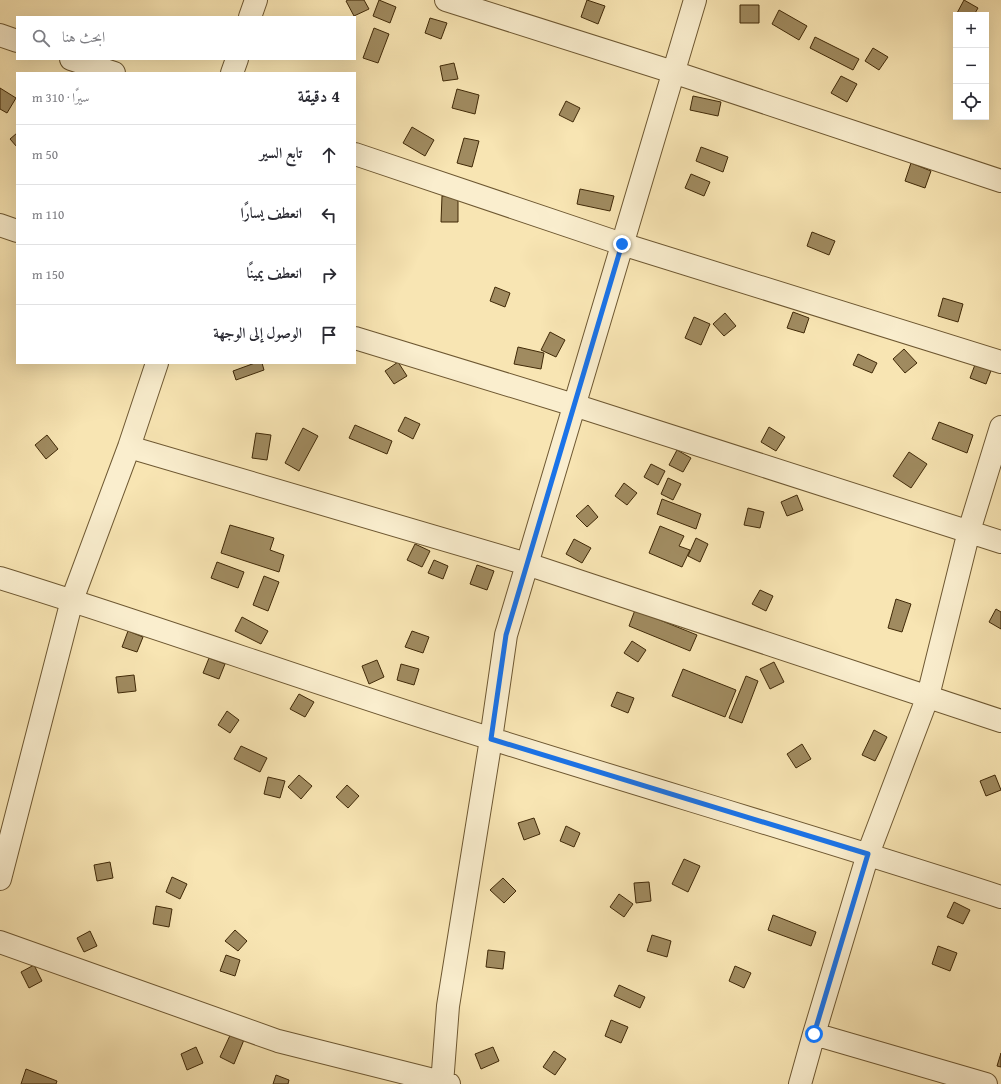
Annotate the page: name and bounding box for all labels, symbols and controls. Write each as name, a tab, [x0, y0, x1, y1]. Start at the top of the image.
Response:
map controls	[953, 12, 989, 120]
button: +	[953, 12, 989, 48]
search box	[16, 16, 356, 60]
text: ابحث هنا	[62, 26, 105, 47]
icon: search	[30, 27, 52, 49]
button: −	[953, 48, 989, 84]
text: 4 دقيقة	[298, 83, 340, 108]
button: locate	[953, 84, 989, 120]
text: سيرًا · 310 m	[32, 88, 90, 107]
text: تابع السير	[260, 142, 302, 163]
icon: ahead	[318, 144, 340, 166]
text: 50 m	[32, 145, 58, 164]
text: انعطف يسارًا	[240, 202, 302, 223]
icon: left	[318, 204, 340, 226]
text: 110 m	[32, 205, 64, 224]
route end	[613, 235, 631, 253]
text: انعطف يمينًا	[246, 262, 302, 283]
icon: right	[318, 264, 340, 286]
text: 150 m	[32, 265, 64, 284]
text: الوصول إلى الوجهة	[213, 322, 302, 343]
icon: arrive	[318, 324, 340, 346]
route start	[805, 1025, 823, 1043]

